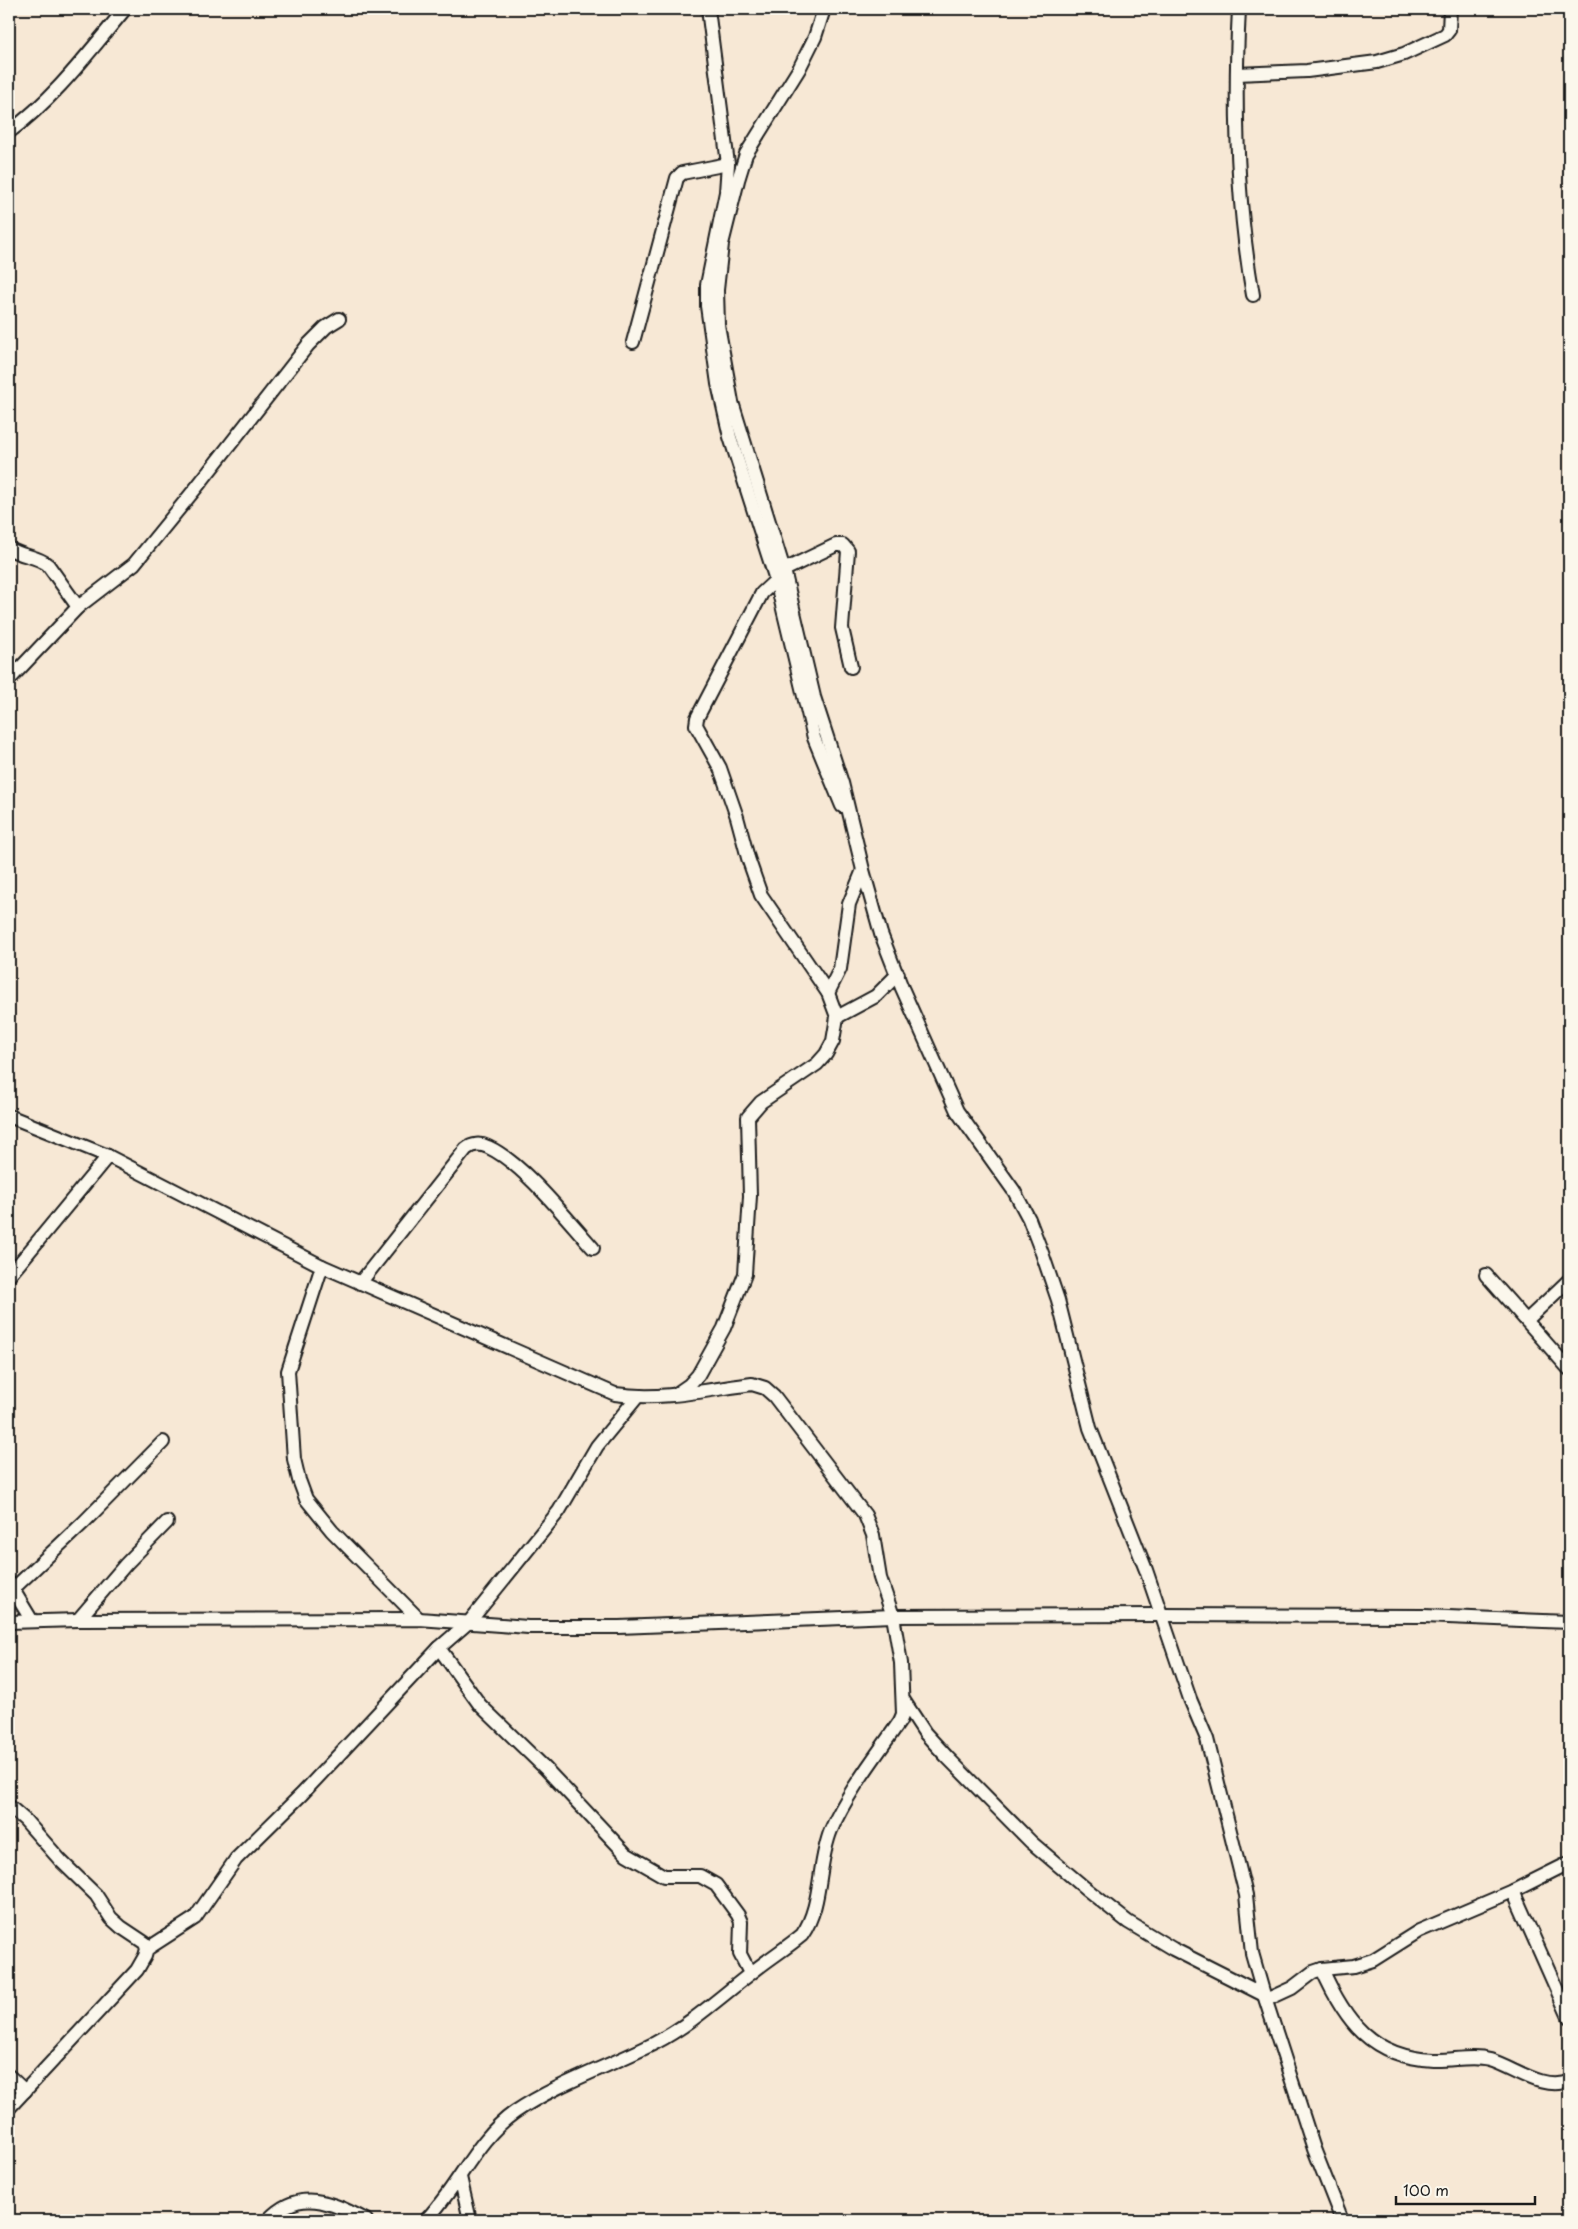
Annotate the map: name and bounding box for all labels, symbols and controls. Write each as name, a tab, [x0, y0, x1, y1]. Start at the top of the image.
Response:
scale bar	[1396, 2174, 1534, 2206]
text: 100 m	[1403, 2178, 1449, 2201]

